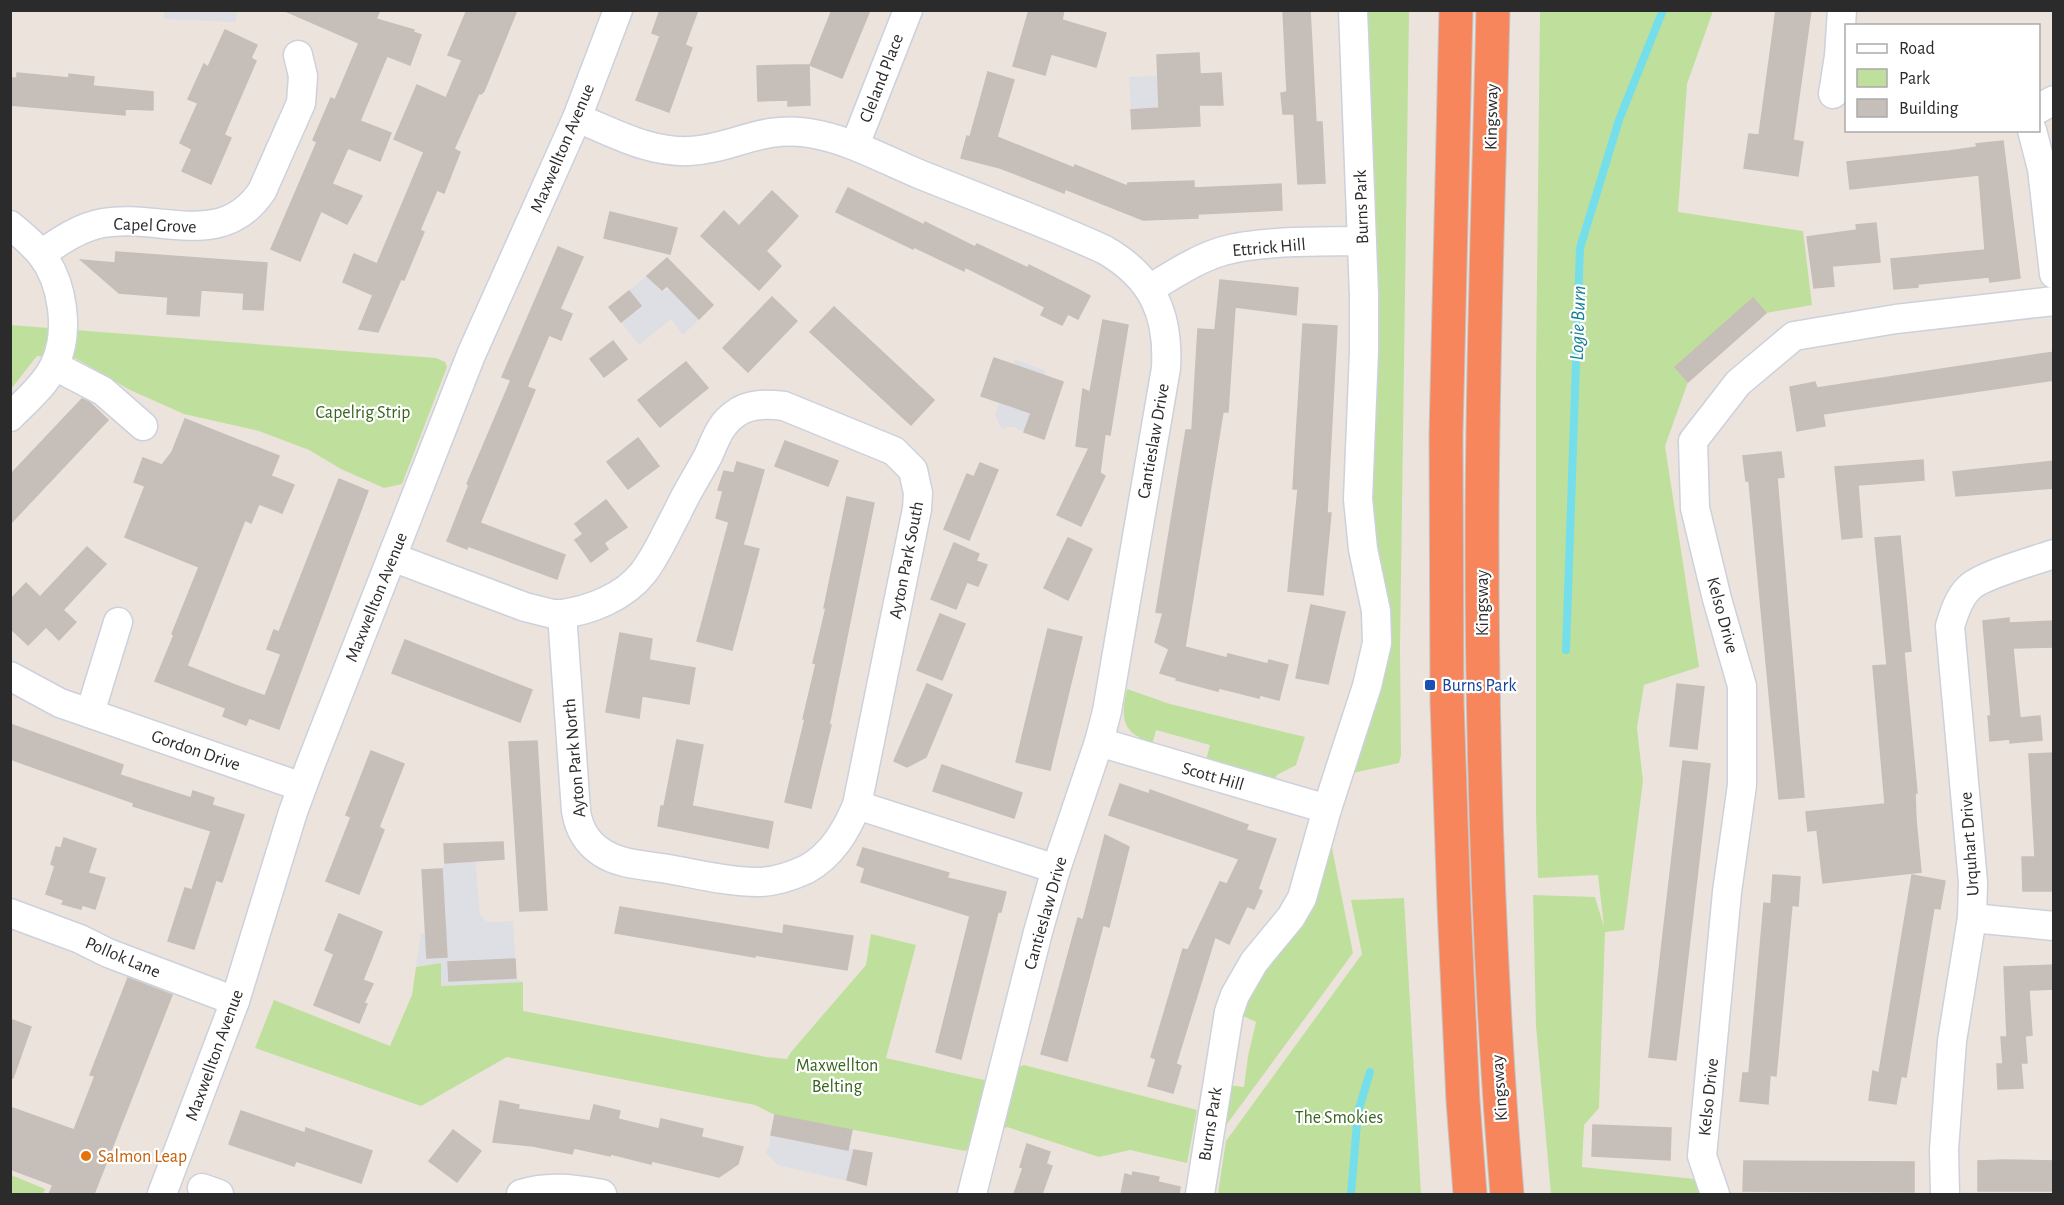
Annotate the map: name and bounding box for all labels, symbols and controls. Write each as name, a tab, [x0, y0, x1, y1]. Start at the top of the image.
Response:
legend	[1845, 24, 2040, 132]
street label: Cleland Place	[857, 31, 907, 125]
text: Road	[1899, 40, 1935, 58]
text: Park	[1899, 70, 1931, 88]
street label: Maxwellton Avenue	[528, 81, 598, 215]
street label: Kingsway	[1482, 83, 1502, 150]
text: Building	[1899, 100, 1959, 118]
street label: Burns Park	[1352, 169, 1372, 244]
street label: Capel Grove	[113, 216, 197, 236]
street label: Ettrick Hill	[1232, 236, 1307, 260]
water label: Logie Burn	[1567, 285, 1589, 361]
street label: Cantieslaw Drive	[1135, 382, 1173, 500]
park label: Capelrig Strip	[315, 404, 411, 422]
street label: Ayton Park South	[887, 500, 927, 621]
street label: Maxwellton Avenue	[343, 530, 411, 665]
street label: Kingsway	[1474, 569, 1492, 636]
street label: Kelso Drive	[1703, 575, 1741, 655]
place label: Burns Park	[1442, 677, 1517, 695]
marker: Burns Park	[1423, 678, 1437, 692]
street label: Ayton Park North	[561, 698, 589, 818]
street label: Gordon Drive	[149, 727, 242, 775]
street label: Scott Hill	[1180, 760, 1246, 794]
street label: Urquhart Drive	[1957, 791, 1983, 897]
street label: Cantieslaw Drive	[1021, 855, 1071, 972]
street label: Pollok Lane	[82, 934, 163, 982]
street label: Maxwellton Avenue	[183, 987, 247, 1123]
street label: Kingsway	[1489, 1054, 1511, 1122]
park label: Maxwellton Belting	[796, 1057, 878, 1096]
street label: Kelso Drive	[1696, 1057, 1722, 1137]
street label: Burns Park	[1196, 1085, 1226, 1162]
park label: The Smokies	[1295, 1109, 1383, 1127]
place label: Salmon Leap	[98, 1148, 187, 1166]
marker: Salmon Leap	[79, 1149, 93, 1163]

